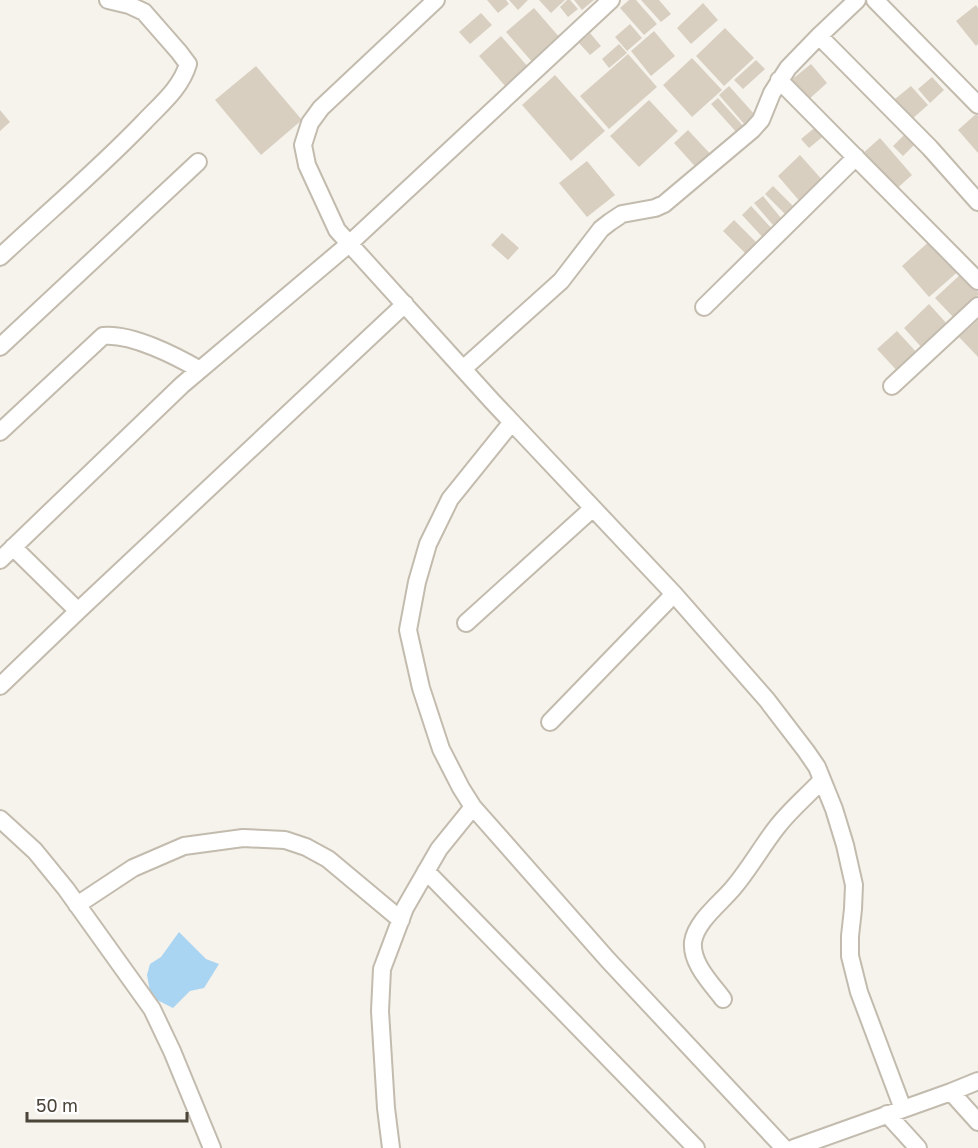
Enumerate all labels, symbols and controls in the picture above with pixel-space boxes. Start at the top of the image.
scale bar [27,1085,188,1123]
text: 50 m [36,1094,78,1116]

